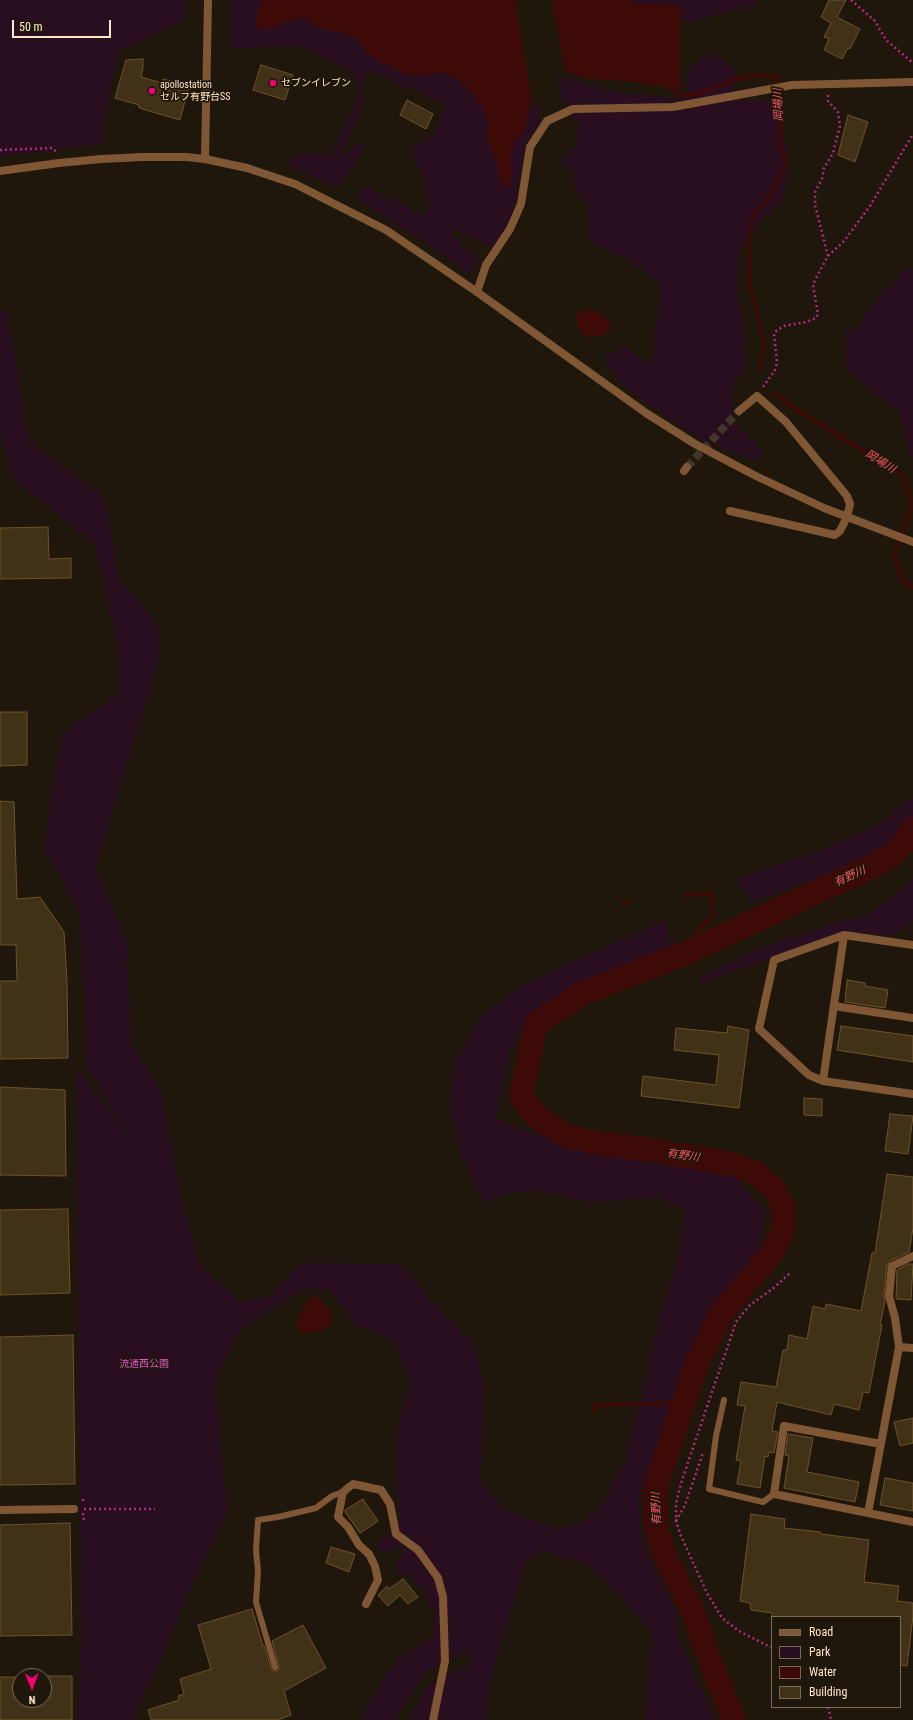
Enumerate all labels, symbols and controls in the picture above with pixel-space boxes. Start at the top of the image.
scale bar [14,12,113,38]
text: 50 m [19,20,43,34]
place label: セブンイレブン [281,77,351,89]
marker: セブンイレブン [268,78,278,88]
place label: apollostation セルフ有野台SS [160,79,230,102]
marker: apollostation セルフ有野台SS [147,86,157,96]
water label: 岡場川 [772,88,786,122]
water label: 岡場川 [863,448,897,476]
water label: 有野川 [832,864,868,890]
water label: 有野川 [666,1147,700,1165]
park label: 流通西公園 [119,1358,169,1370]
water label: 有野川 [650,1492,664,1526]
legend [771,1616,901,1708]
text: Road [809,1625,833,1639]
text: Park [809,1645,830,1659]
text: Water [809,1665,837,1679]
north arrow [12,1668,52,1708]
text: Building [809,1685,847,1699]
text: N [29,1693,36,1706]

